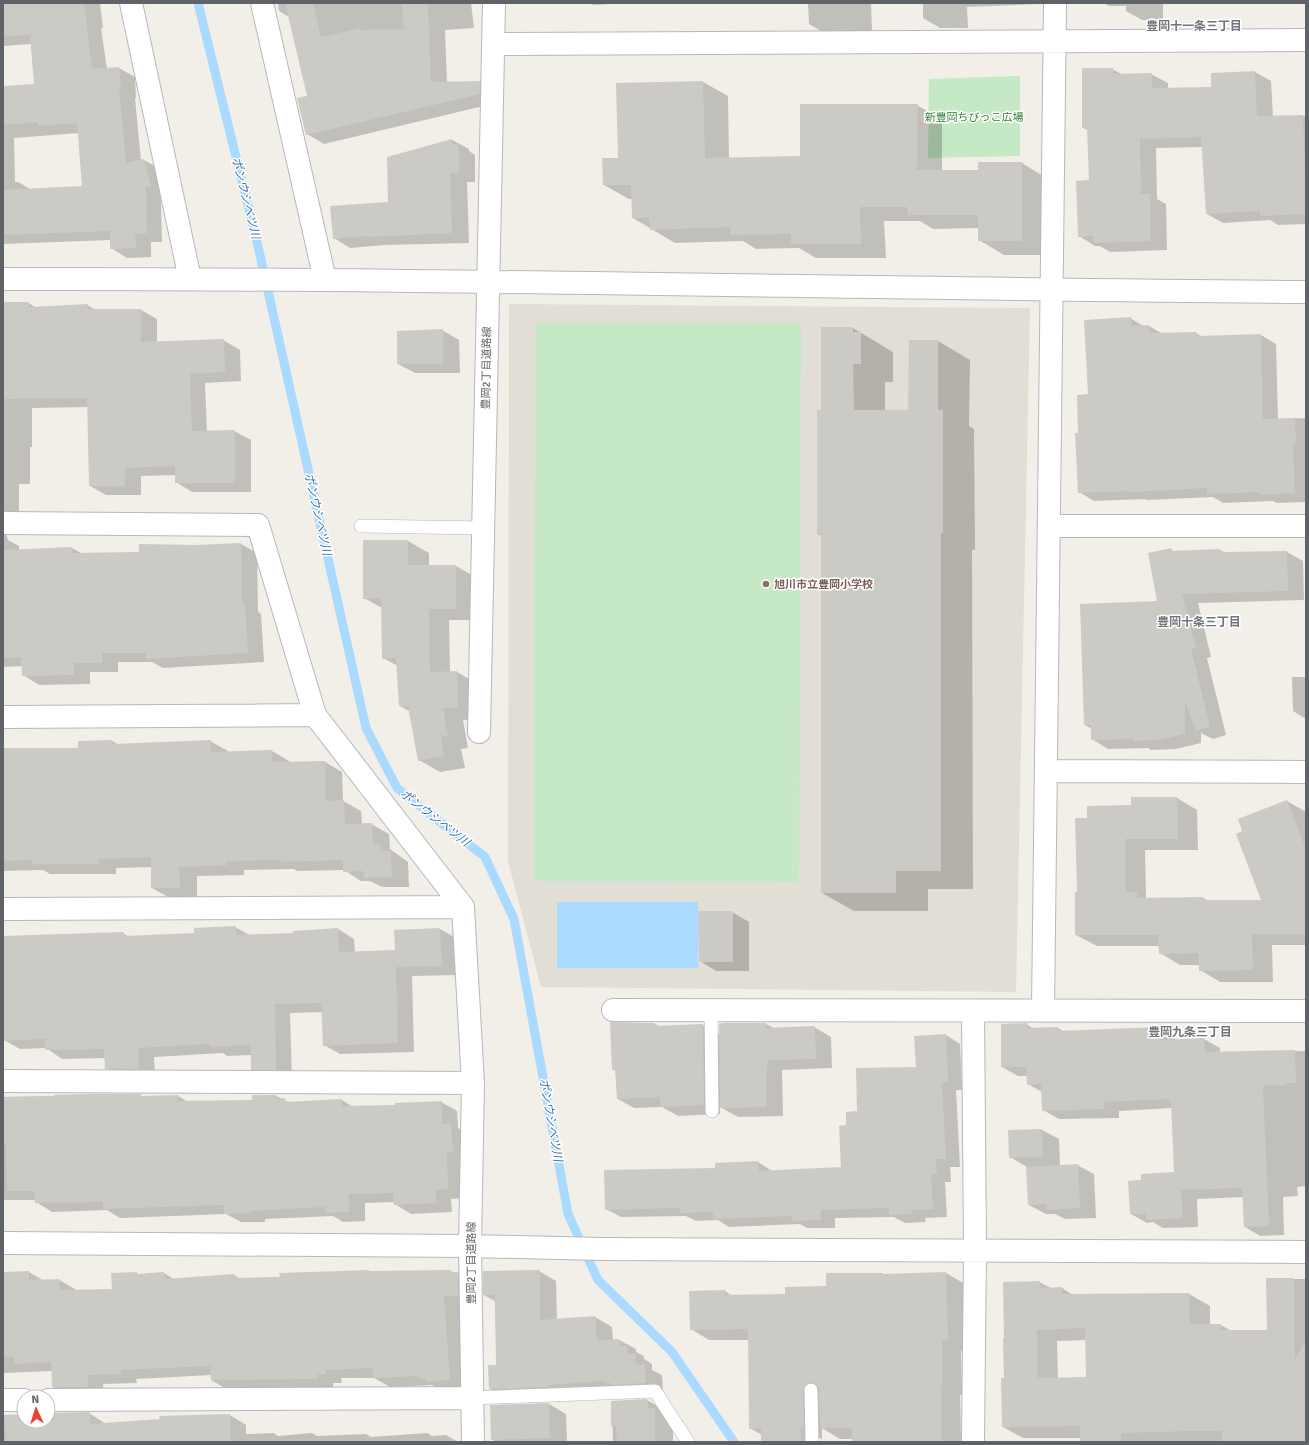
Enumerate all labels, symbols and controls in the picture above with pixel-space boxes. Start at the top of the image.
district label: 豊岡十一条三丁目 [1146,19,1242,34]
park label: 新豊岡ちびっこ広場 [925,111,1024,124]
water label: ポンウシベツ川 [228,156,263,243]
street label: 豊岡2丁目道路線 [479,326,494,410]
water label: ポンウシベツ川 [301,471,335,559]
place label: 旭川市立豊岡小学校 [774,578,873,591]
marker: 旭川市立豊岡小学校 [761,579,771,589]
district label: 豊岡十条三丁目 [1157,615,1241,630]
water label: ポンウシベツ川 [397,787,474,851]
district label: 豊岡九条三丁目 [1148,1025,1232,1040]
water label: ポンウシベツ川 [536,1077,566,1165]
street label: 豊岡2丁目道路線 [465,1222,478,1304]
north arrow [16,1389,56,1429]
text: N [31,1393,40,1406]

